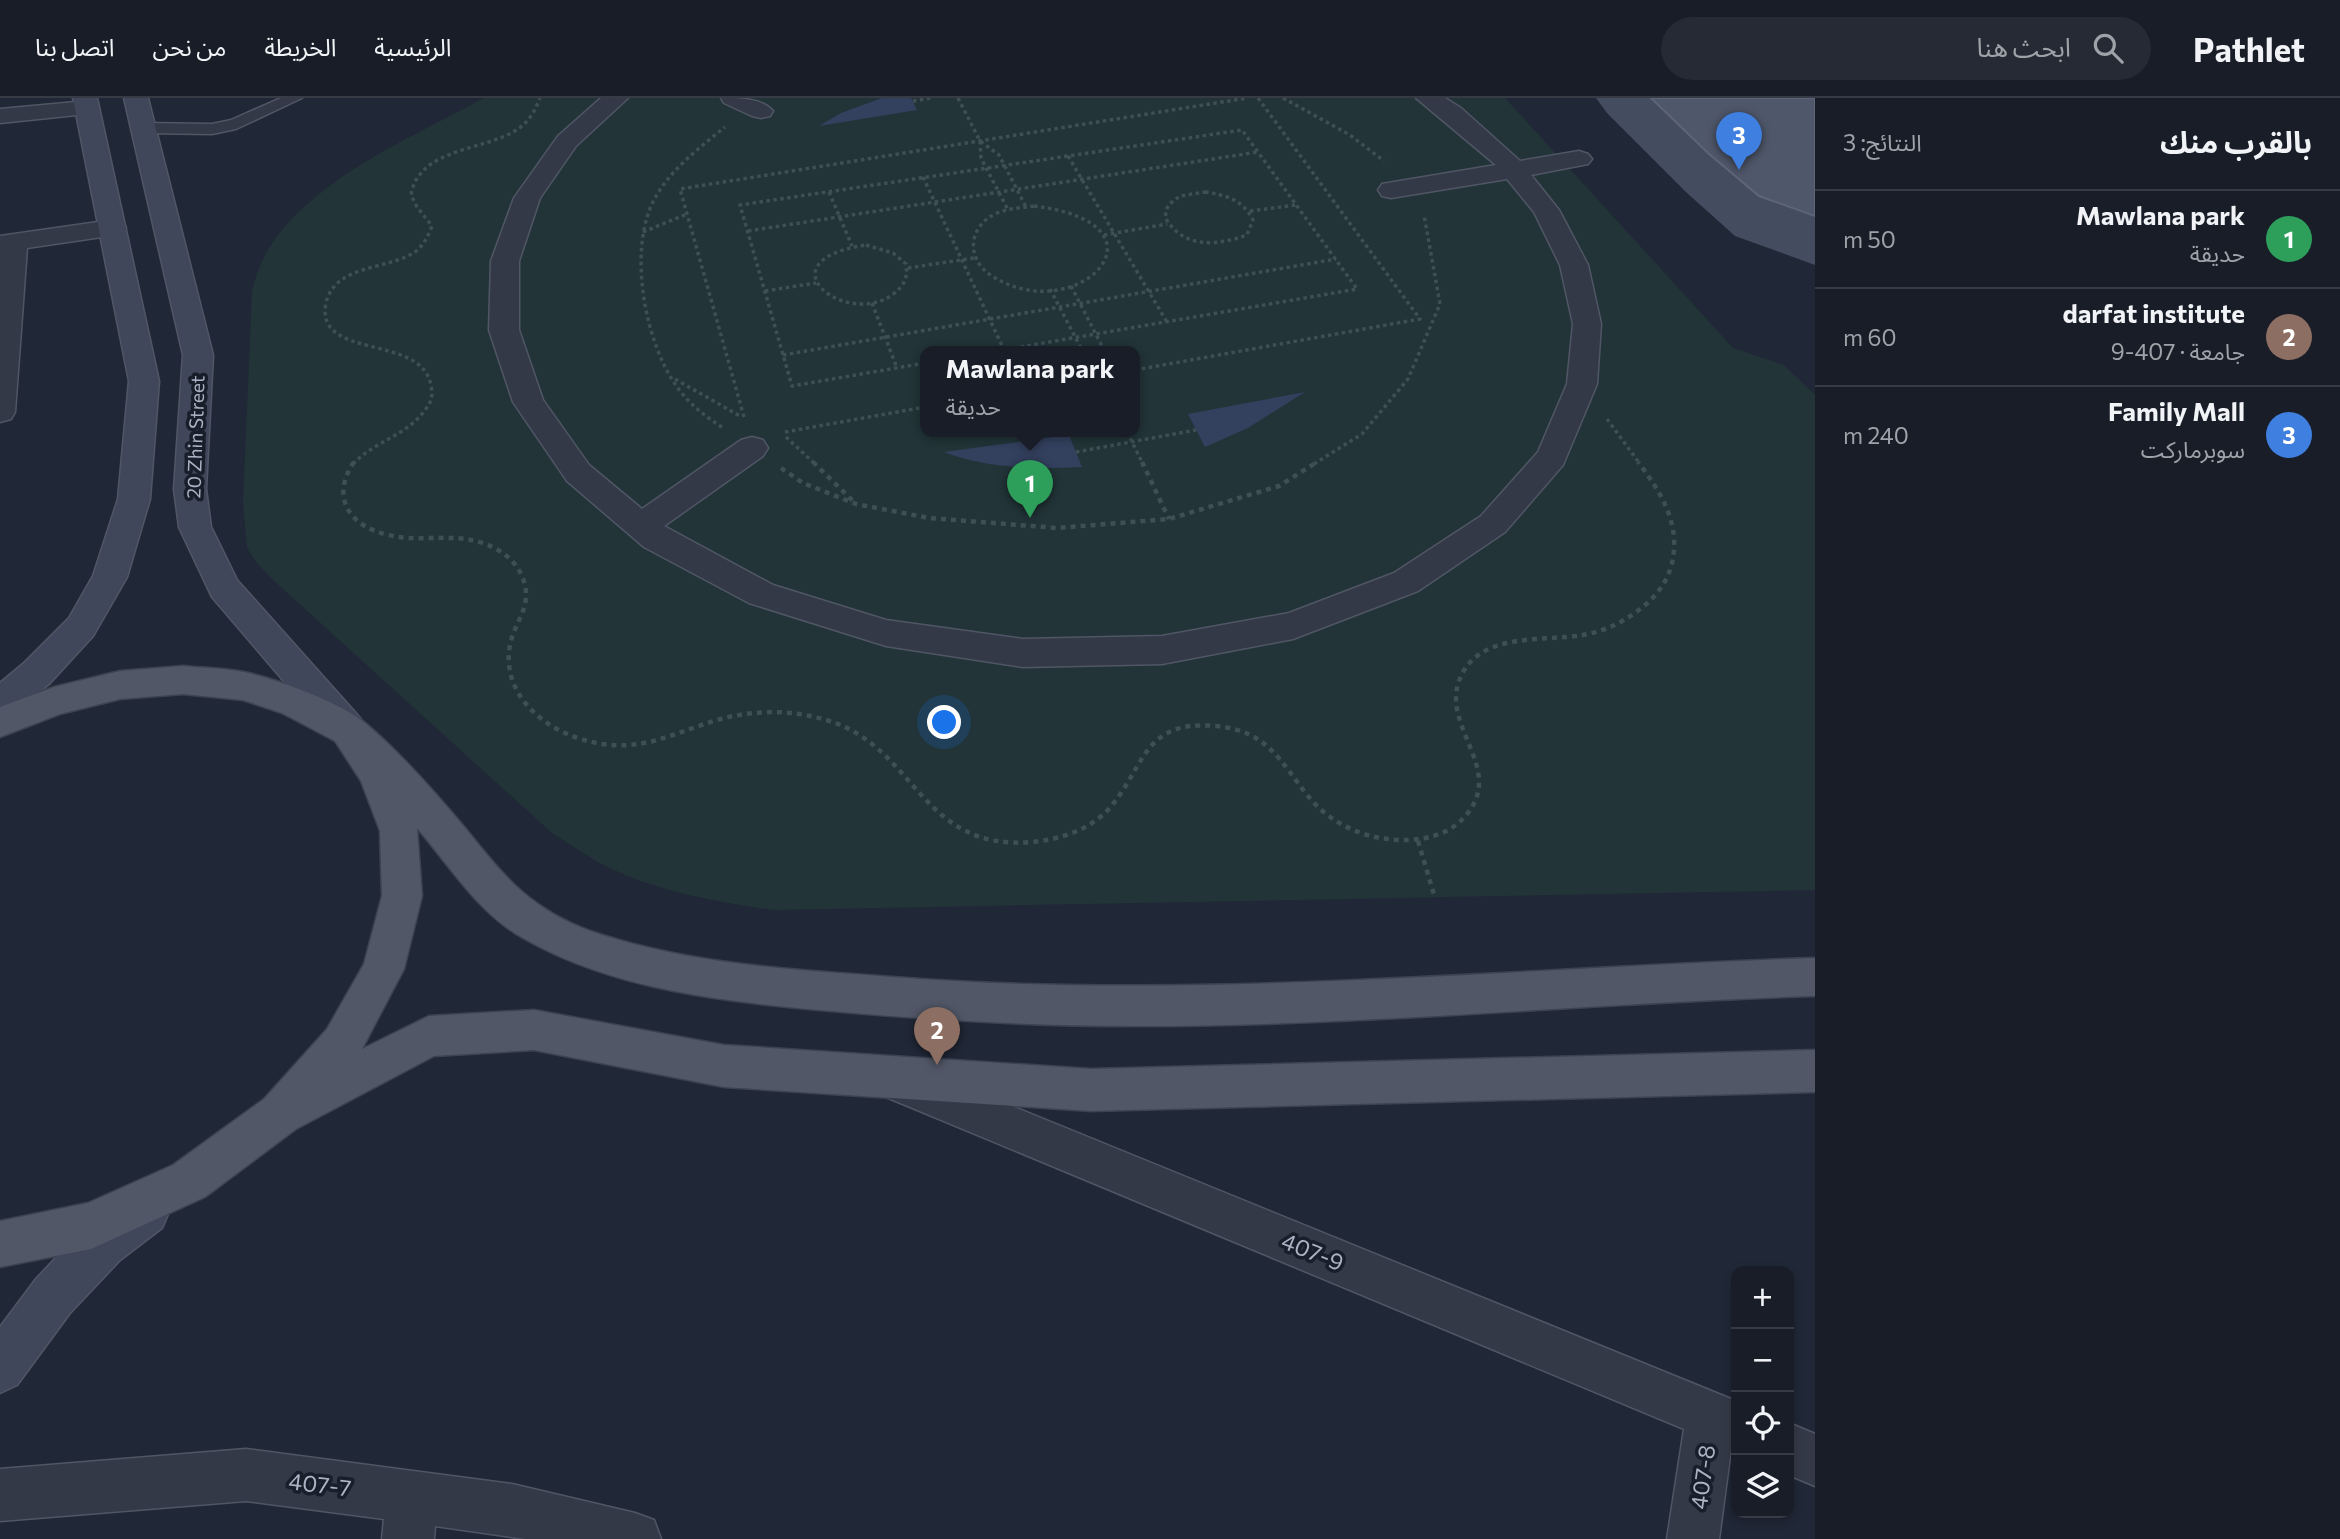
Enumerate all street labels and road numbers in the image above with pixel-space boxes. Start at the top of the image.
street label: 20 Zhin Street [181,375,209,499]
street label: 407-9 [1278,1226,1348,1276]
street label: 407-8 [1684,1443,1720,1511]
street label: 407-7 [287,1466,353,1502]

